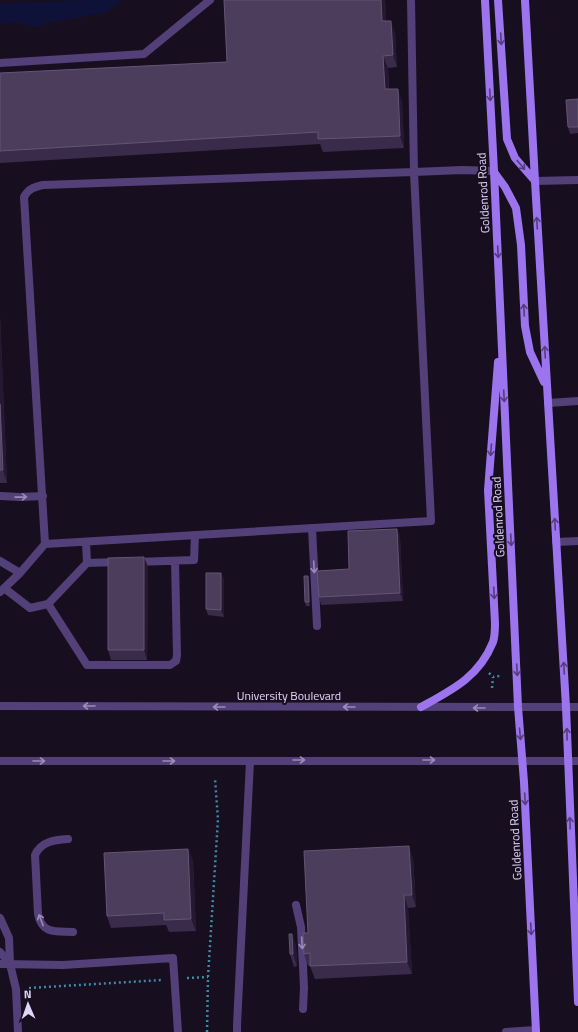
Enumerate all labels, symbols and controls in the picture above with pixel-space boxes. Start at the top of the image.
one-way arrow [498,32,505,45]
one-way arrow [486,88,493,101]
street label: Goldenrod Road [471,152,495,234]
one-way arrow [516,160,525,170]
one-way arrow [533,217,541,230]
one-way arrow [494,245,501,258]
one-way arrow [521,304,528,317]
one-way arrow [541,346,548,359]
one-way arrow [501,389,508,402]
one-way arrow [488,443,495,456]
street label: Goldenrod Road [486,476,510,558]
one-way arrow [14,493,27,501]
one-way arrow [551,518,559,531]
one-way arrow [507,533,514,546]
one-way arrow [310,560,318,573]
one-way arrow [490,586,497,599]
one-way arrow [560,662,567,675]
one-way arrow [513,663,520,676]
street label: University Boulevard [237,686,341,705]
one-way arrow [83,702,96,710]
one-way arrow [213,703,226,711]
one-way arrow [343,703,356,711]
one-way arrow [473,704,486,711]
one-way arrow [517,727,524,740]
one-way arrow [563,728,570,741]
one-way arrow [292,756,305,764]
one-way arrow [422,756,435,764]
one-way arrow [32,757,45,765]
one-way arrow [162,757,175,765]
one-way arrow [521,792,529,805]
street label: Goldenrod Road [503,799,527,881]
one-way arrow [567,817,574,830]
one-way arrow [36,914,44,926]
one-way arrow [527,922,535,935]
one-way arrow [298,936,305,949]
north arrow [8,984,48,1024]
text: N [24,986,32,1002]

